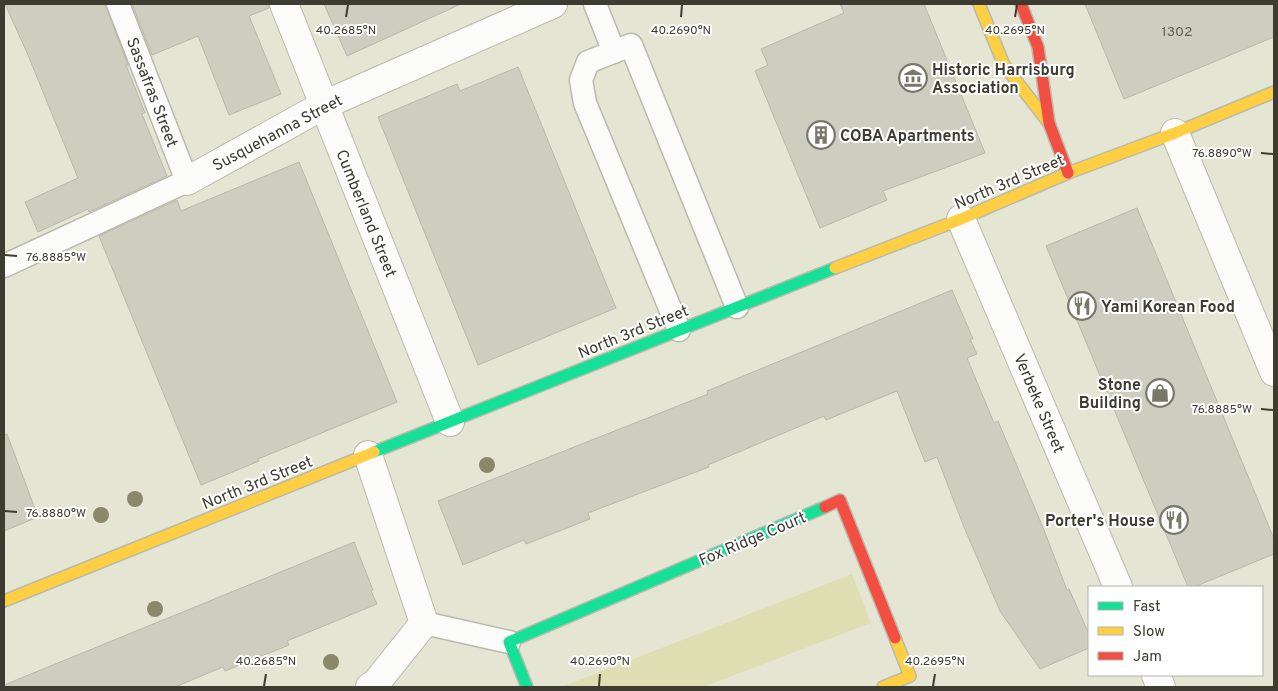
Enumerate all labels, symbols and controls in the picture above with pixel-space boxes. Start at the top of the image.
text: 40.2685°N [316,23,376,39]
text: 40.2690°N [651,23,711,39]
text: 40.2695°N [985,23,1045,39]
house number: 1302 [1161,24,1193,41]
street label: Sassafras Street [121,35,181,151]
place label: Historic Harrisburg Association [932,61,1075,99]
museum icon: Historic Harrisburg Association [898,63,928,93]
street label: Susquehanna Street [209,91,347,177]
building icon: COBA Apartments [806,120,836,150]
place label: COBA Apartments [840,127,975,147]
text: 76.8890°W [1192,146,1252,162]
street label: Cumberland Street [330,147,400,281]
street label: North 3rd Street [952,151,1068,215]
text: 76.8885°W [26,250,86,266]
restaurant icon: Yami Korean Food [1067,291,1097,321]
place label: Yami Korean Food [1101,298,1235,318]
street label: North 3rd Street [576,302,692,364]
street label: Verbeke Street [1008,351,1068,457]
place label: Stone Building [1079,376,1141,414]
shop icon: Stone Building [1145,378,1175,408]
text: 76.8885°W [1192,402,1252,418]
street label: North 3rd Street [200,453,316,515]
restaurant icon: Porter's House [1159,505,1189,535]
text: 76.8880°W [26,506,86,522]
street label: Fox Ridge Court [696,508,809,571]
place label: Porter's House [1045,512,1155,532]
legend [1088,586,1263,676]
text: Fast [1133,598,1161,617]
text: Slow [1133,623,1165,642]
text: Jam [1133,648,1162,667]
text: 40.2685°N [236,654,296,670]
text: 40.2690°N [570,654,630,670]
text: 40.2695°N [905,654,965,670]

